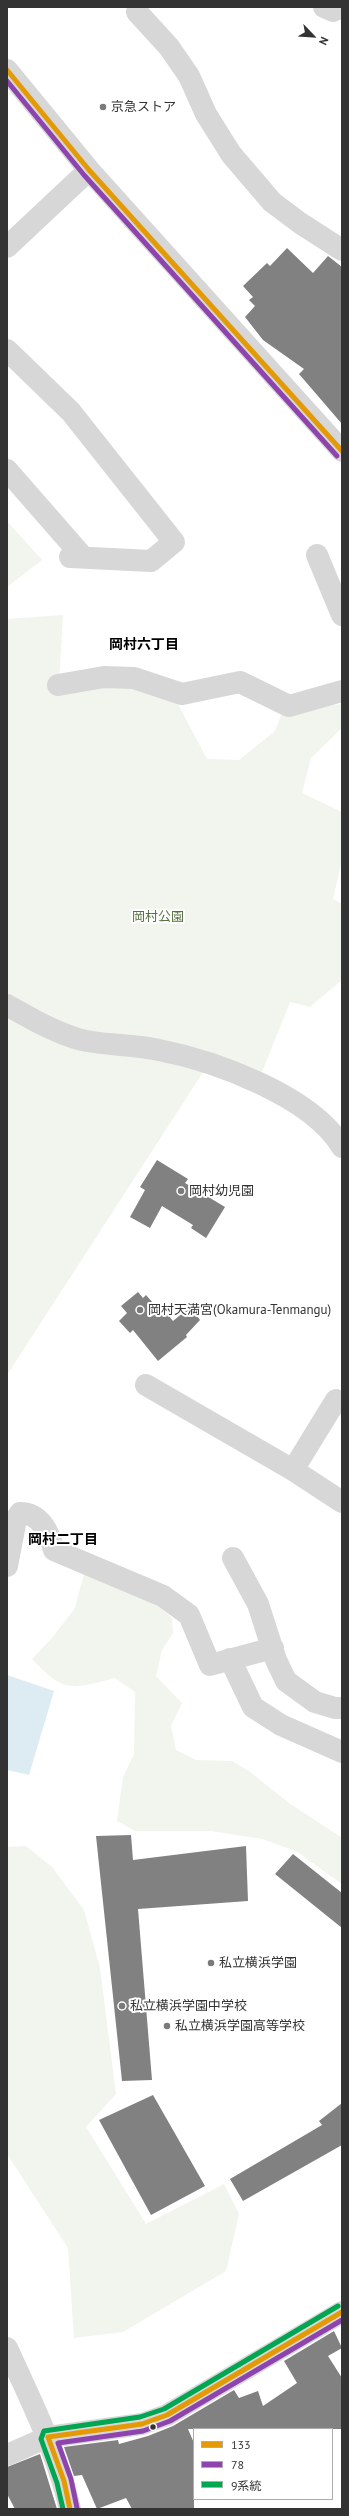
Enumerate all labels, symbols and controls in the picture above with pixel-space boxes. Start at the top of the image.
north arrow [293,16,333,56]
text: N [316,35,332,47]
place label: 京急ストア [111,99,176,115]
marker: 京急ストア [98,102,108,112]
district label: 岡村六丁目 [109,637,179,653]
park label: 岡村公園 [132,909,184,925]
place label: 岡村幼児園 [189,1183,254,1199]
marker: 岡村幼児園 [176,1186,186,1196]
place label: 岡村天満宮(Okamura-Tenmangu) [148,1302,331,1318]
marker: 岡村天満宮(Okamura-Tenmangu) [135,1305,145,1315]
district label: 岡村二丁目 [28,1532,98,1548]
place label: 私立横浜学園 [219,1955,297,1971]
marker: 私立横浜学園 [206,1958,216,1968]
place label: 私立横浜学園中学校 [130,1998,247,2014]
marker: 私立横浜学園中学校 [117,2001,127,2011]
place label: 私立横浜学園高等学校 [175,2018,305,2034]
marker: 私立横浜学園高等学校 [162,2021,172,2031]
unlabelled marker [148,2422,158,2432]
legend [193,2428,333,2500]
text: 133 [231,2437,251,2452]
text: 78 [231,2457,244,2472]
text: 9系統 [231,2478,262,2493]

